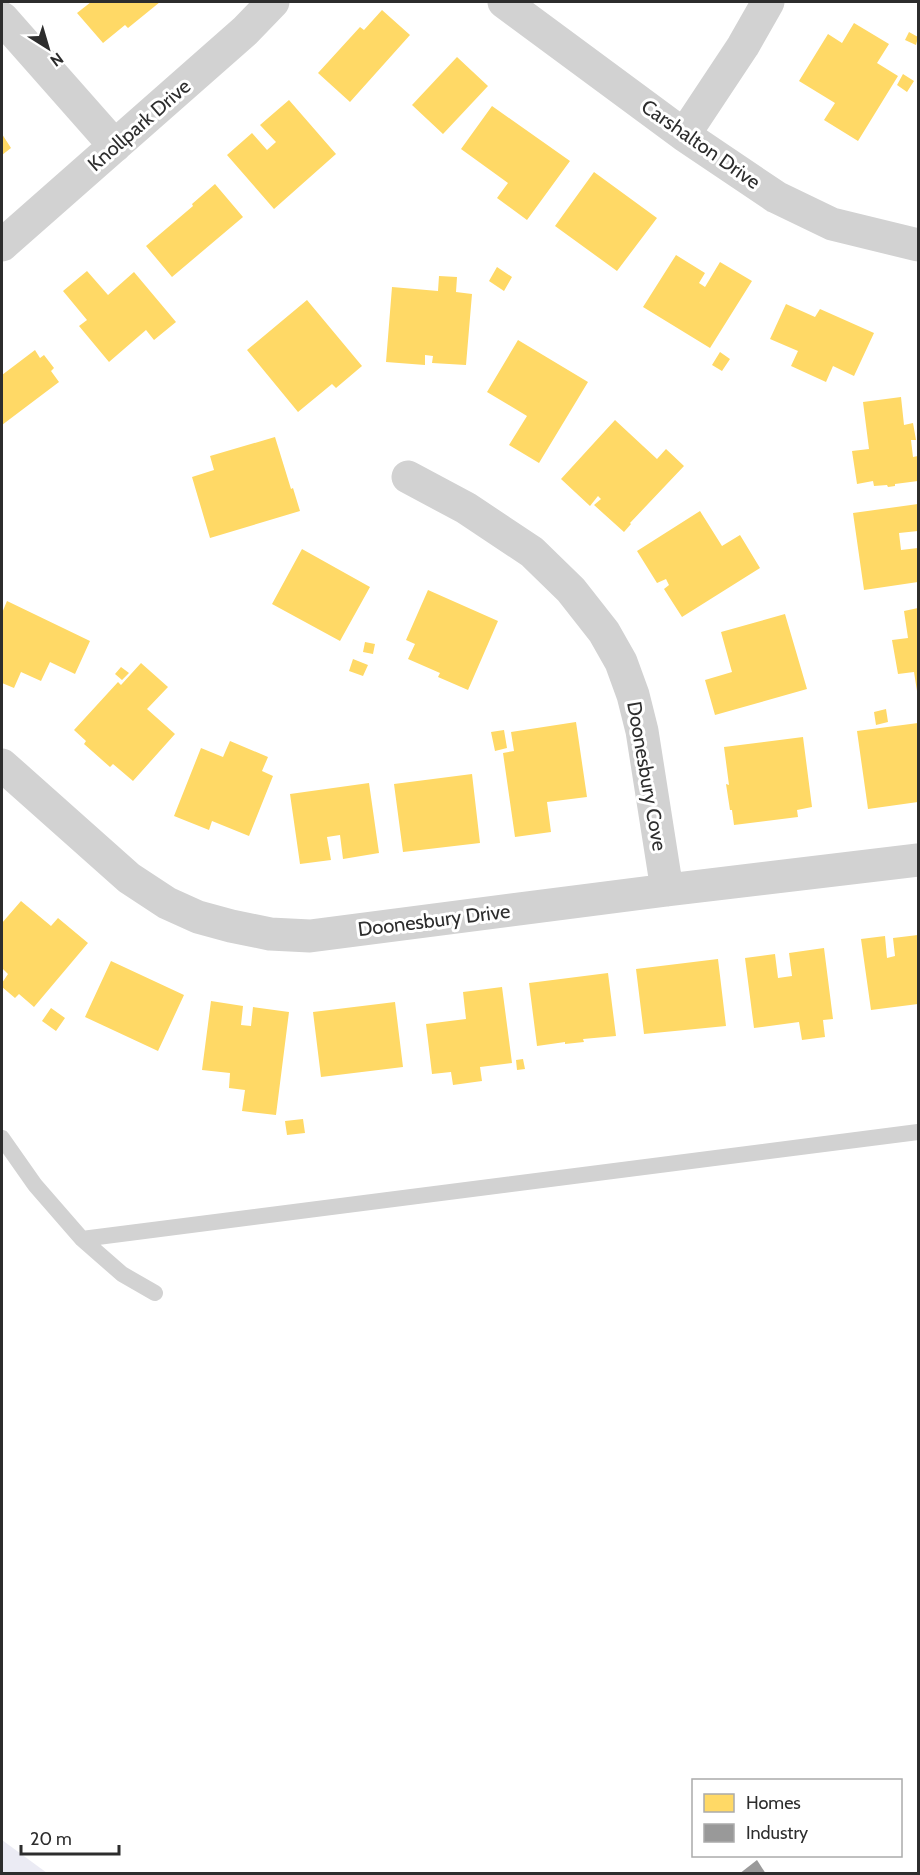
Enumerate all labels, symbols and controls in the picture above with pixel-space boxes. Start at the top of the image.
north arrow [18,18,78,78]
text: N [46,49,67,71]
street label: Knollpark Drive [83,74,195,176]
street label: Carshalton Drive [637,94,765,194]
street label: Doonesbury Cove [622,699,672,853]
street label: Doonesbury Drive [356,899,512,941]
legend [692,1779,902,1857]
text: Homes [746,1792,801,1814]
scale bar [21,1818,118,1856]
text: Industry [746,1822,808,1844]
text: 20 m [30,1828,72,1850]

